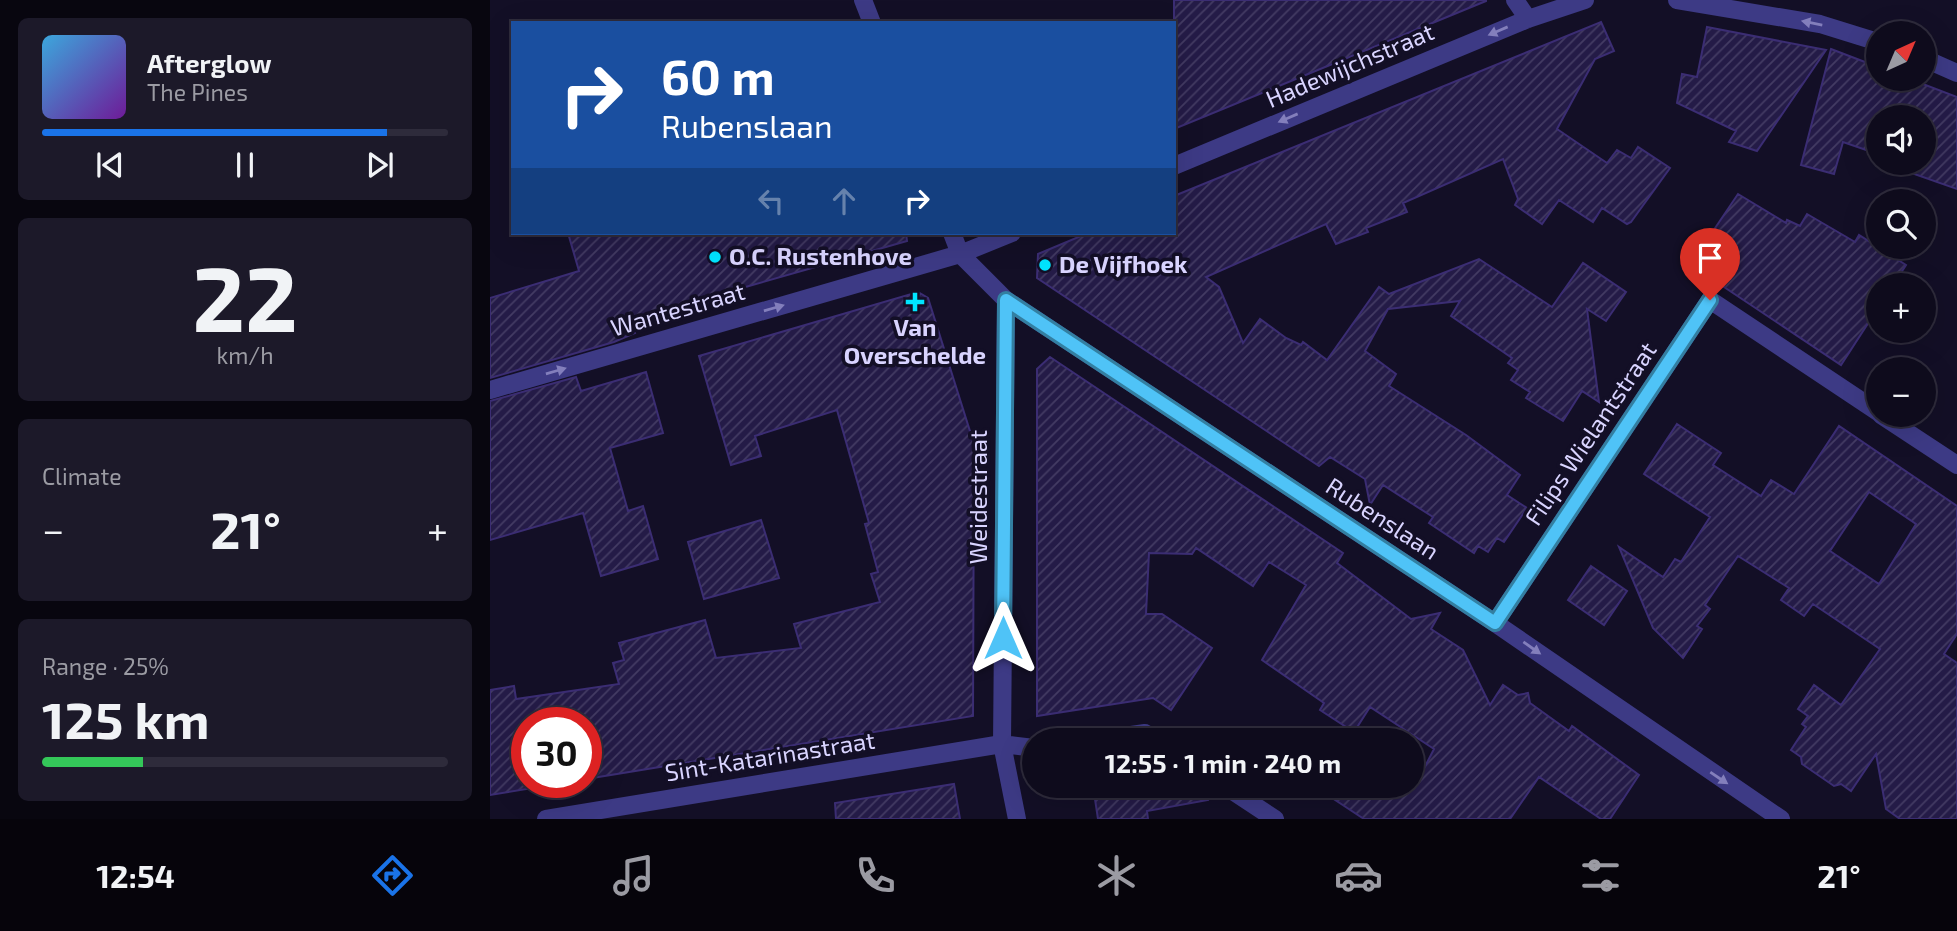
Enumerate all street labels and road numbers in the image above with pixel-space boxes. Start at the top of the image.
street label: Hadewijchstraat [1261,16,1438,113]
street label: Wantestraat [607,276,748,342]
street label: Filips Wielantstraat [1518,336,1662,530]
street label: Weidestraat [963,430,992,564]
street label: Rubenslaan [1321,471,1445,565]
street label: Sint-Katarinastraat [663,725,877,786]

